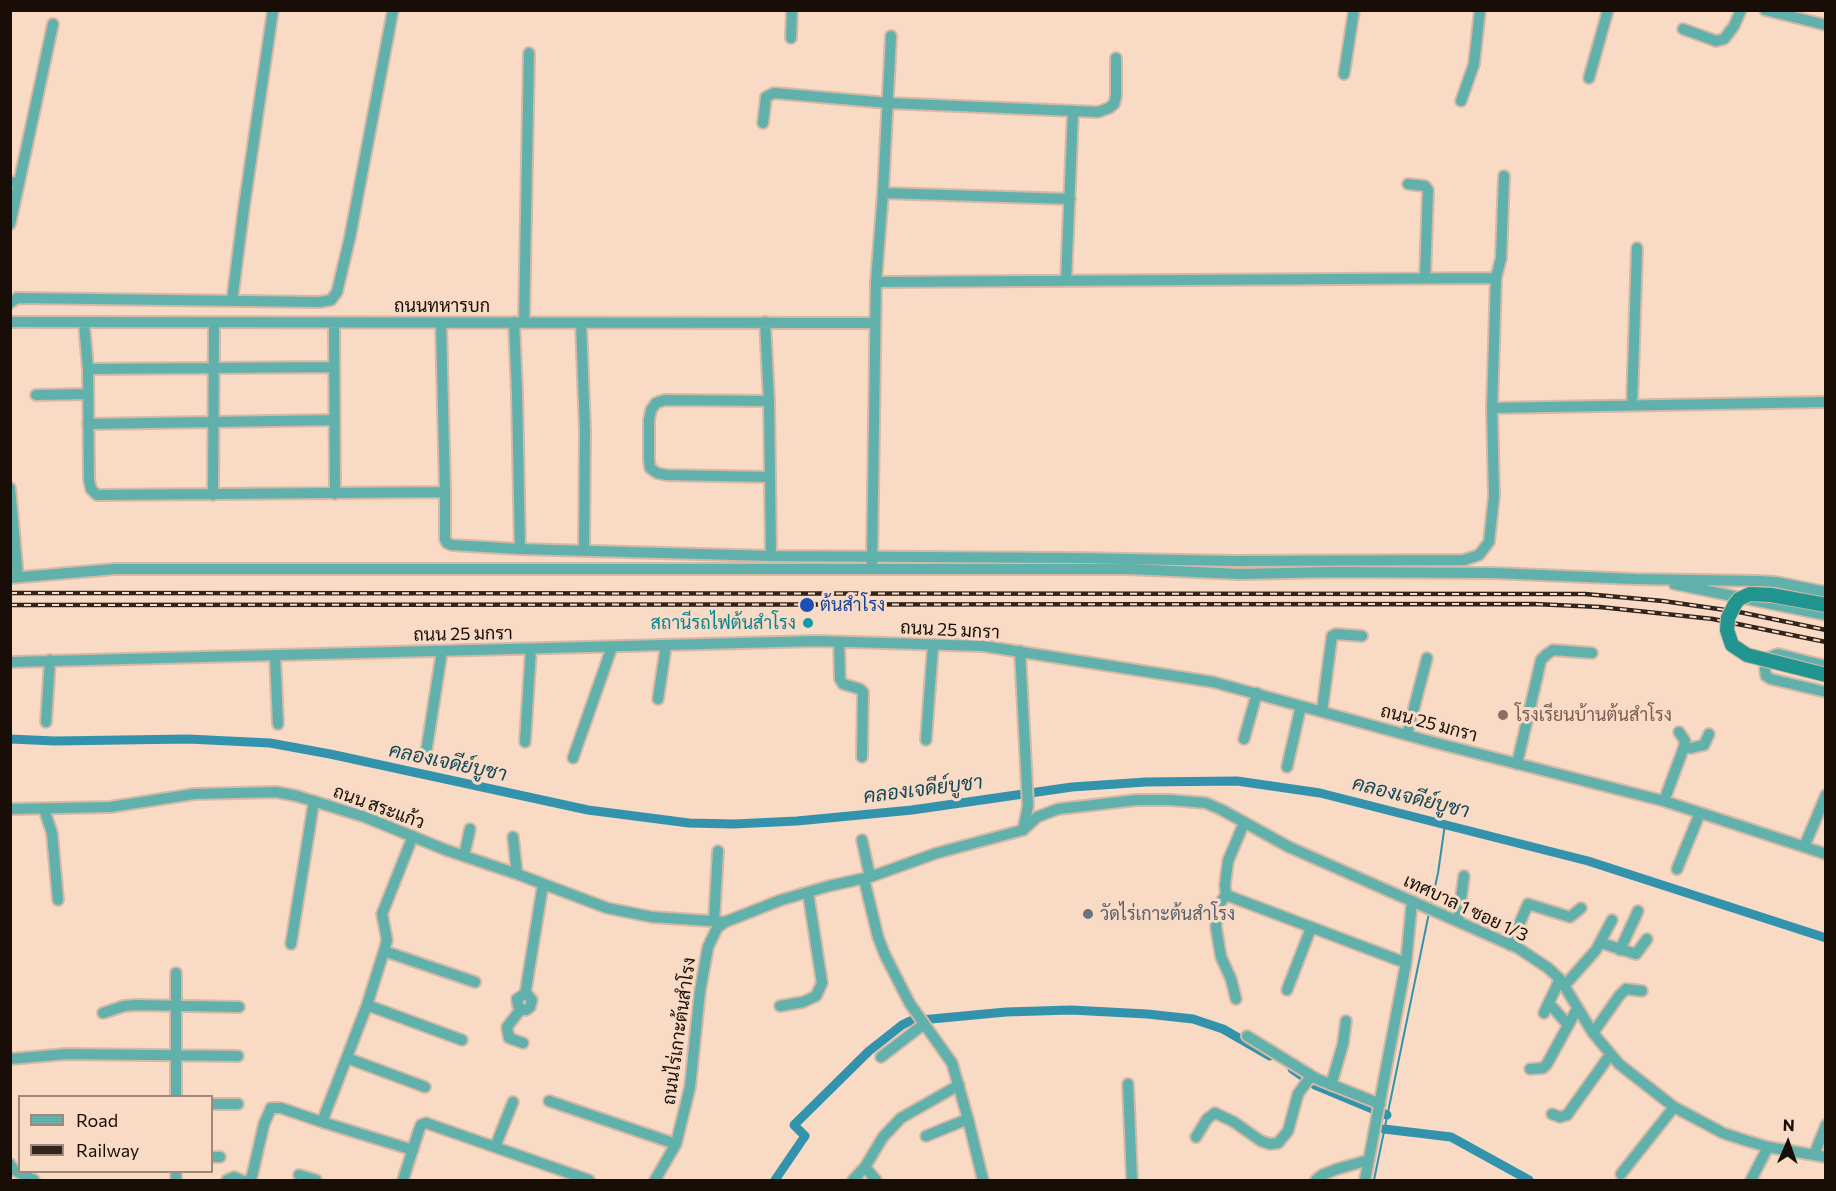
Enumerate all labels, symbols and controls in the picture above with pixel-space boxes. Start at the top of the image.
street label: ถนนทหารบก [394,295,490,317]
place label: ต้นสำโรง [820,594,885,616]
marker: ต้นสำโรง [798,596,816,614]
place label: สถานีรถไฟต้นสำโรง [650,612,796,634]
marker: สถานีรถไฟต้นสำโรง [801,616,815,630]
street label: ถนน 25 มกรา [900,617,1000,643]
street label: ถนน 25 มกรา [413,622,513,646]
street label: ถนน 25 มกรา [1378,700,1480,746]
place label: โรงเรียนบ้านต้นสำโรง [1515,704,1672,726]
marker: โรงเรียนบ้านต้นสำโรง [1496,708,1510,722]
water label: คลองเจดีย์บูชา [387,738,509,786]
water label: คลองเจดีย์บูชา [862,770,984,808]
water label: คลองเจดีย์บูชา [1350,771,1472,823]
street label: ถนน สระแก้ว [330,781,428,833]
street label: เทศบาล 1 ซอย 1/3 [1400,870,1532,946]
place label: วัดไร่เกาะต้นสำโรง [1100,903,1235,925]
marker: วัดไร่เกาะต้นสำโรง [1081,907,1095,921]
street label: ถนนไร่เกาะต้นสำโรง [658,956,700,1106]
legend [18,1095,213,1173]
text: Road [76,1109,118,1131]
north arrow [1758,1113,1818,1173]
text: N [1782,1115,1795,1134]
text: Railway [76,1139,139,1161]

